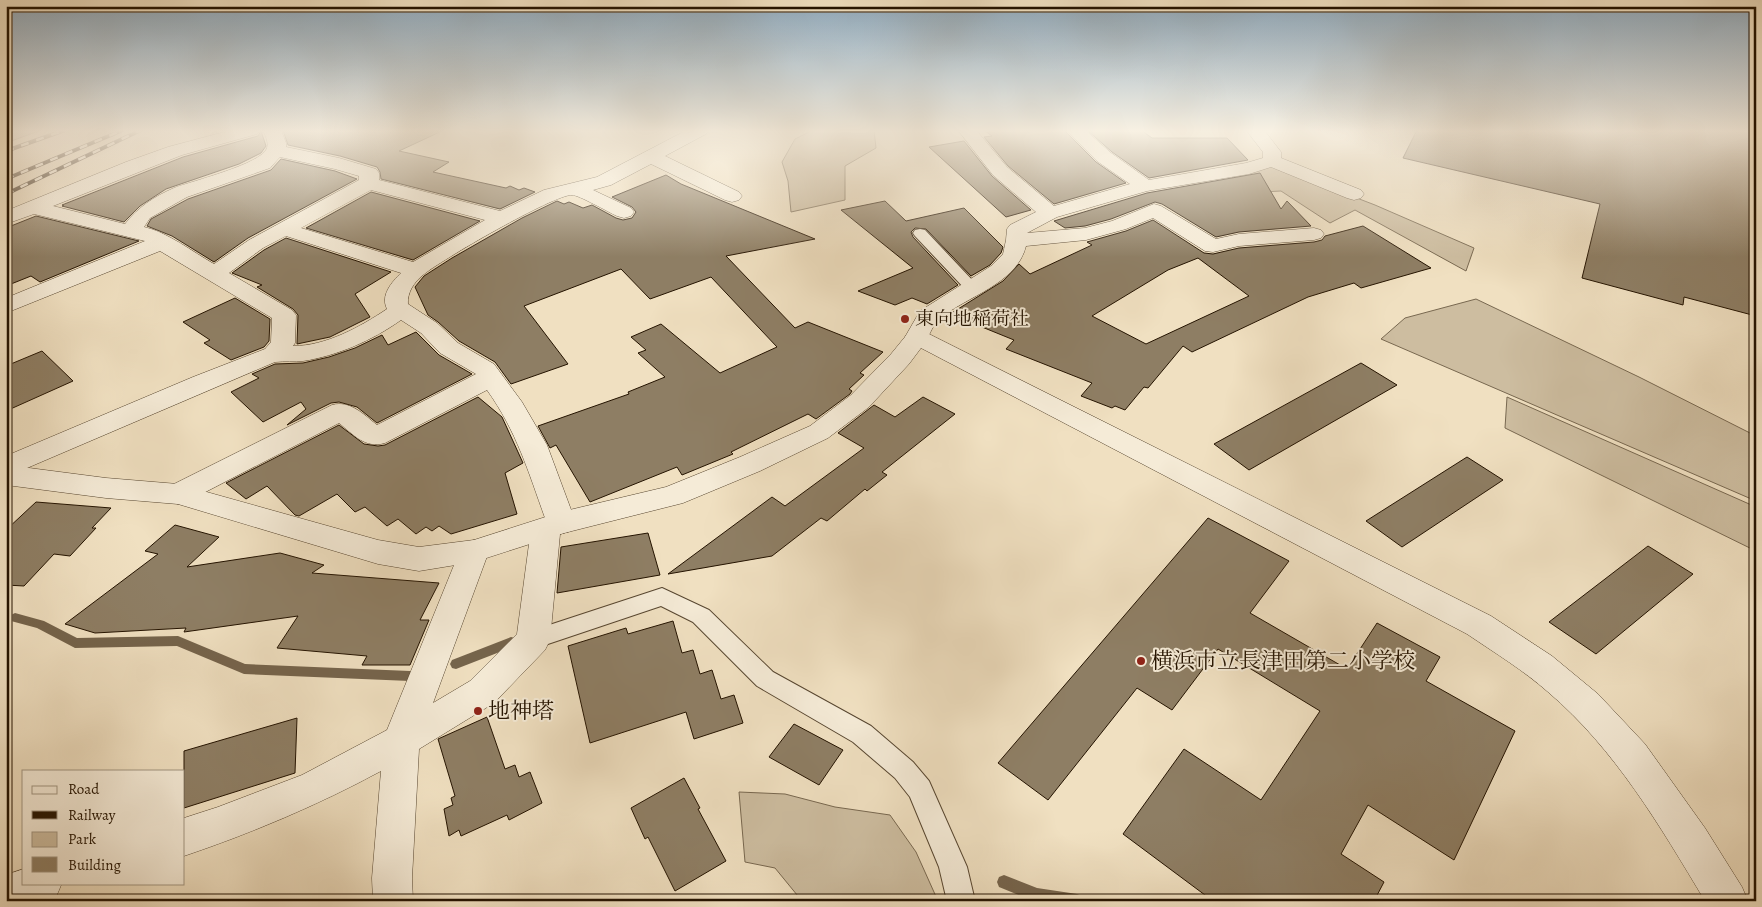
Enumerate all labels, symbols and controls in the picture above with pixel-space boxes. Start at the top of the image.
place label: 東向地稲荷社 [915,306,1029,332]
marker: 東向地稲荷社 [899,313,911,325]
place label: 横浜市立長津田第二小学校 [1151,646,1415,676]
marker: 横浜市立長津田第二小学校 [1135,655,1147,667]
place label: 地神塔 [488,696,554,726]
marker: 地神塔 [472,705,484,717]
legend [22,770,185,884]
text: Road [68,779,100,799]
text: Railway [68,805,116,825]
text: Park [68,829,97,849]
text: Building [68,855,121,875]

